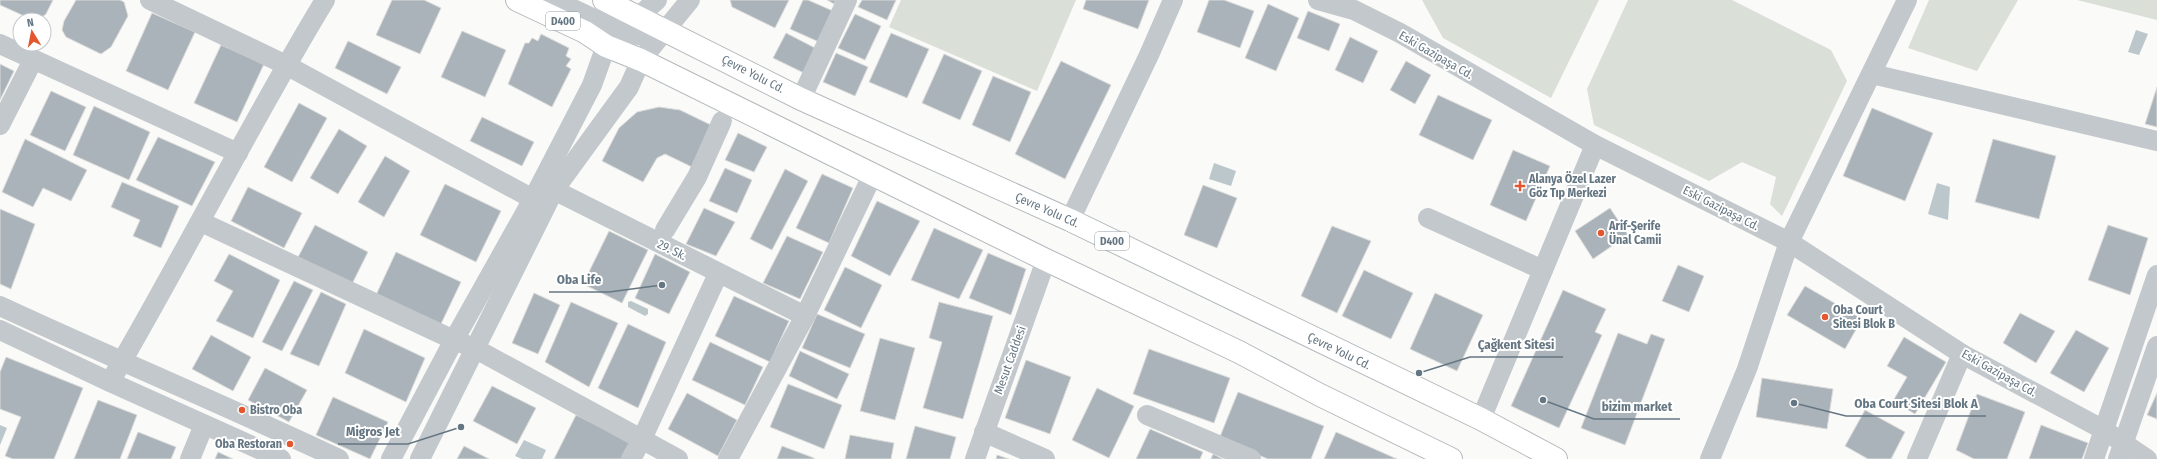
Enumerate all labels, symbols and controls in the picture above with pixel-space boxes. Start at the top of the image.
north arrow [12,12,52,52]
road number: D400 [546,12,580,30]
text: N [26,16,35,30]
street label: Eski Gazipaşa Cd. [1396,28,1476,82]
street label: Çevre Yolu Cd. [719,52,787,96]
place label: Alanya Özel Lazer Göz Tıp Merkezi [1528,171,1617,200]
marker: Alanya Özel Lazer Göz Tıp Merkezi [1514,180,1526,192]
street label: Eski Gazipaşa Cd. [1681,183,1762,233]
street label: Çevre Yolu Cd. [1013,190,1081,230]
place label: Arif-Şerife Ünal Camii [1608,219,1661,247]
marker: Arif-Şerife Ünal Camii [1596,228,1606,238]
road number: D400 [1095,232,1129,250]
street label: 29. Sk. [655,237,689,263]
callout: Oba Life [549,267,609,292]
text: Oba Life [557,272,602,287]
place label: Oba Court Sitesi Blok B [1833,303,1895,331]
marker: Oba Court Sitesi Blok B [1820,312,1830,322]
street label: Mesut Caddesi [991,324,1029,396]
street label: Çevre Yolu Cd. [1305,330,1373,372]
callout: Çağkent Sitesi [1470,332,1563,357]
text: Çağkent Sitesi [1478,337,1554,353]
street label: Eski Gazipaşa Cd. [1959,347,2039,400]
callout: Oba Court Sitesi Blok A [1846,391,1986,416]
callout: bizim market [1594,394,1680,419]
text: Oba Court Sitesi Blok A [1854,396,1979,411]
text: bizim market [1602,399,1673,414]
place label: Bistro Oba [250,403,302,417]
marker: Bistro Oba [237,405,247,415]
callout: Migros Jet [338,419,408,444]
text: Migros Jet [346,424,400,439]
place label: Oba Restoran [215,437,282,451]
marker: Oba Restoran [285,439,295,449]

